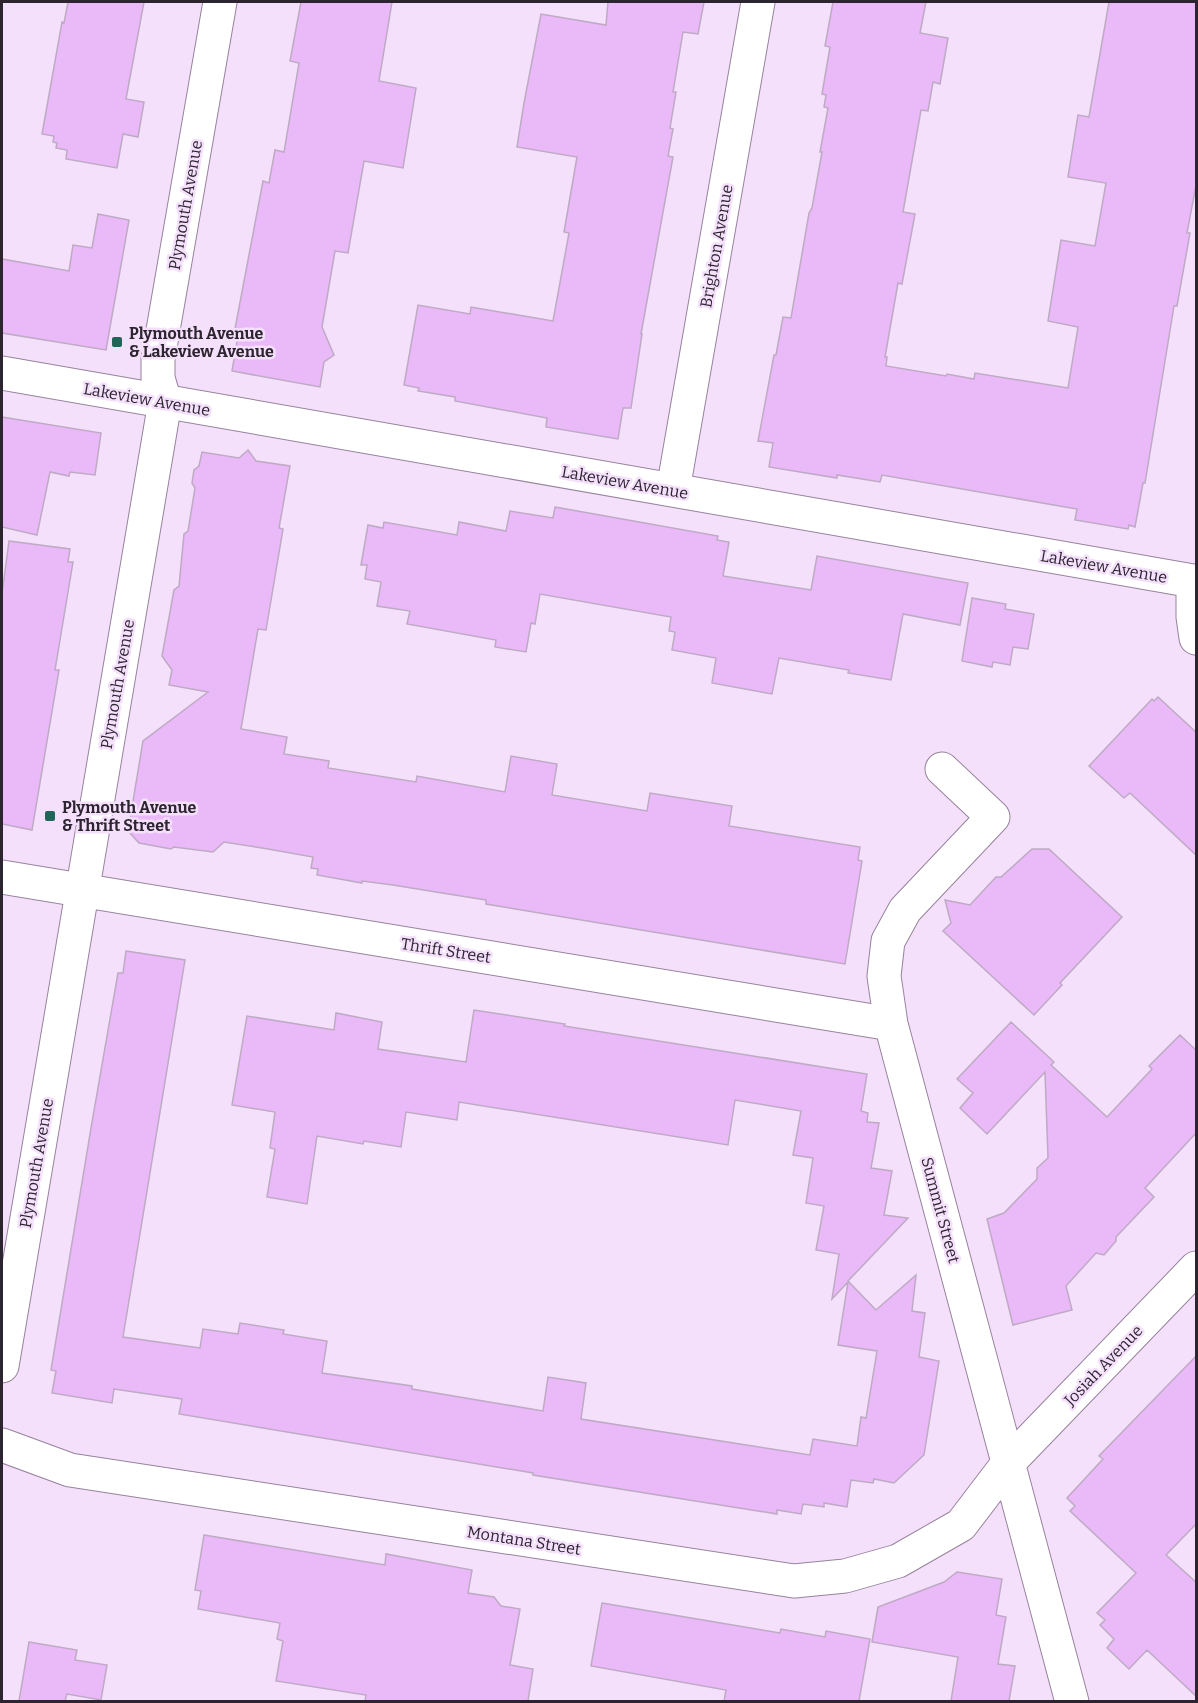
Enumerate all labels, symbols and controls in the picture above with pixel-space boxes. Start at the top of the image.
street label: Plymouth Avenue [165,139,206,271]
street label: Brighton Avenue [696,183,737,309]
place label: Plymouth Avenue & Lakeview Avenue [129,324,274,361]
marker: Plymouth Avenue & Lakeview Avenue [110,335,124,349]
street label: Lakeview Avenue [82,379,212,420]
street label: Lakeview Avenue [560,462,690,503]
street label: Lakeview Avenue [1039,546,1169,587]
street label: Plymouth Avenue [97,618,138,750]
place label: Plymouth Avenue & Thrift Street [62,798,197,835]
marker: Plymouth Avenue & Thrift Street [43,809,57,823]
street label: Thrift Street [400,934,492,967]
street label: Plymouth Avenue [16,1097,57,1229]
street label: Summit Street [917,1155,964,1265]
street label: Josiah Avenue [1059,1321,1147,1410]
street label: Montana Street [466,1522,582,1559]

